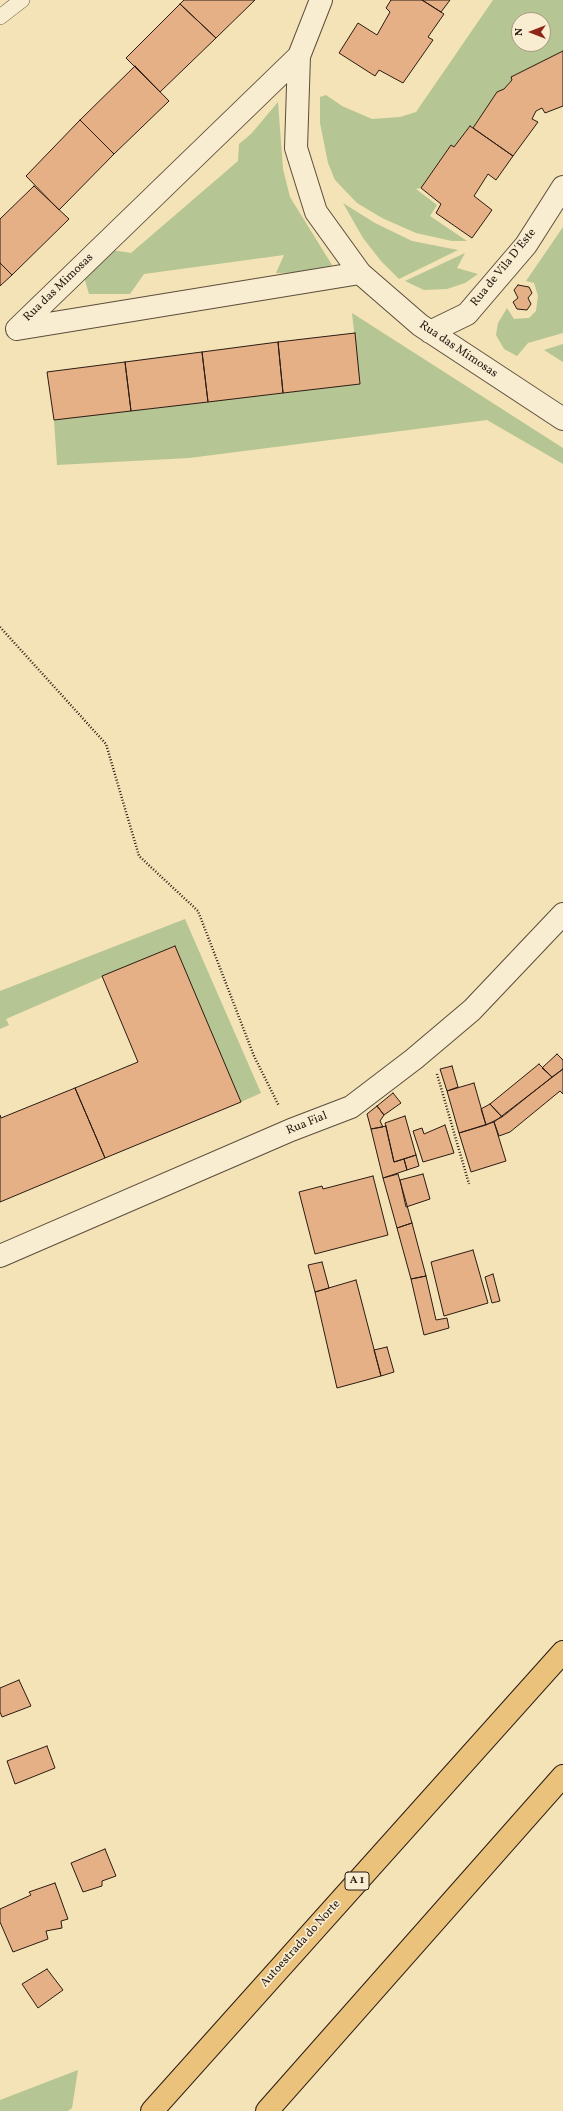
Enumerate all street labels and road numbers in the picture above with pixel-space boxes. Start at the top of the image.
street label: Rua de Vila D´Este [468,226,540,310]
street label: Rua das Mimosas [21,251,97,325]
street label: Rua das Mimosas [416,318,500,382]
street label: Rua Fial [284,1109,330,1139]
road number: A 1 [345,1872,369,1890]
street label: Autoestrada do Norte [258,1897,344,1991]

